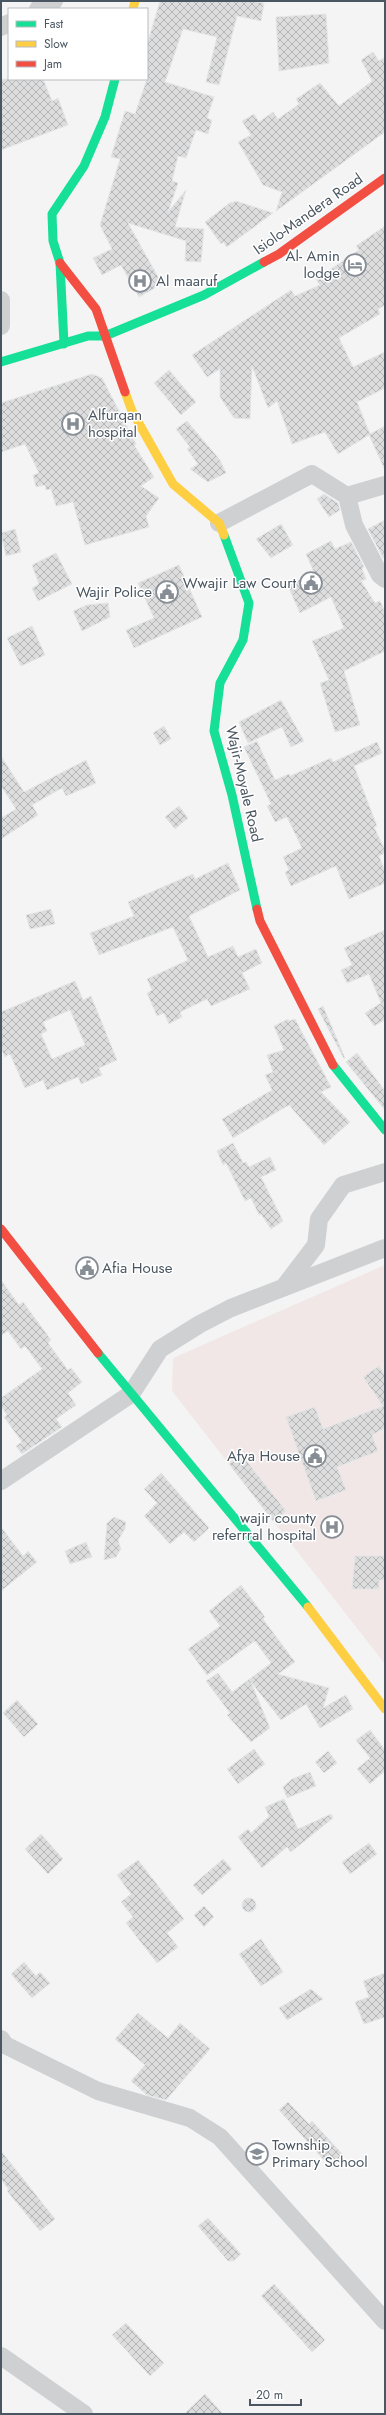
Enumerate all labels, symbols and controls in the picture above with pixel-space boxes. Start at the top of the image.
legend [8,8,148,80]
text: Fast [44,15,63,33]
text: Slow [44,35,69,53]
text: Jam [42,55,62,73]
street label: Isiolo-Mandera Road [249,168,367,260]
place label: Al- Amin lodge [286,245,340,284]
hotel icon: Al- Amin lodge [342,252,368,278]
hospital icon: Al maaruf [127,268,153,294]
place label: Al maaruf [156,270,218,292]
place label: Alfurqan hospital [88,404,142,443]
hospital icon: Alfurqan hospital [60,411,86,437]
public building icon: Wwajir Law Court [298,570,324,596]
place label: Wwajir Law Court [183,572,296,594]
public building icon: Wajir Police [154,579,180,605]
place label: Wajir Police [76,581,152,603]
street label: Wajir-Moyale Road [220,724,268,844]
public building icon: Afia House [74,1255,100,1281]
place label: Afia House [102,1257,173,1279]
public building icon: Afya House [302,1443,328,1469]
place label: Afya House [227,1445,300,1467]
place label: wajir county referrral hospital [212,1507,316,1546]
hospital icon: wajir county referrral hospital [319,1514,345,1540]
place label: Township Primary School [272,2134,368,2173]
school or university icon: Township Primary School [244,2141,270,2167]
scale bar [250,2381,301,2407]
text: 20 m [256,2386,283,2404]

